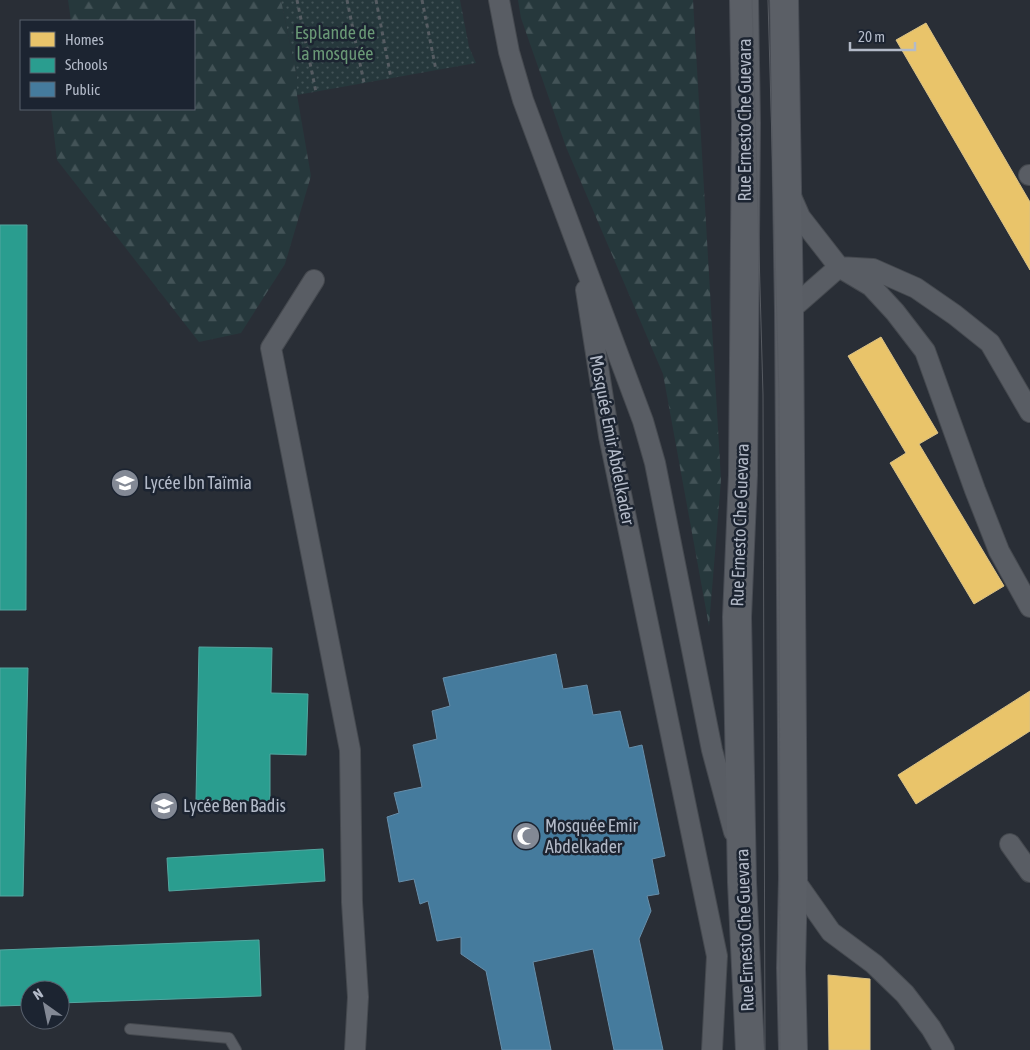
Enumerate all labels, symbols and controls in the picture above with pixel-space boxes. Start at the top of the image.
legend [20,20,195,110]
scale bar [850,20,915,52]
park label: Esplande de la mosquée [295,22,375,64]
text: 20 m [858,28,885,45]
text: Homes [65,31,104,48]
street label: Rue Ernesto Che Guevara [734,38,755,202]
text: Schools [65,56,108,73]
text: Public [65,81,100,98]
street label: Mosquée Emir Abdelkader [586,353,639,527]
street label: Rue Ernesto Che Guevara [726,443,753,607]
school or university icon: Lycée Ibn Taïmia [110,468,140,498]
place label: Lycée Ibn Taïmia [144,472,252,493]
school or university icon: Lycée Ben Badis [149,791,179,821]
place label: Lycée Ben Badis [183,795,286,816]
place label: Mosquée Emir Abdelkader [545,815,639,857]
mosque icon: Mosquée Emir Abdelkader [511,821,541,851]
street label: Rue Ernesto Che Guevara [731,848,758,1012]
north arrow [20,980,70,1030]
text: N [30,985,46,1003]

